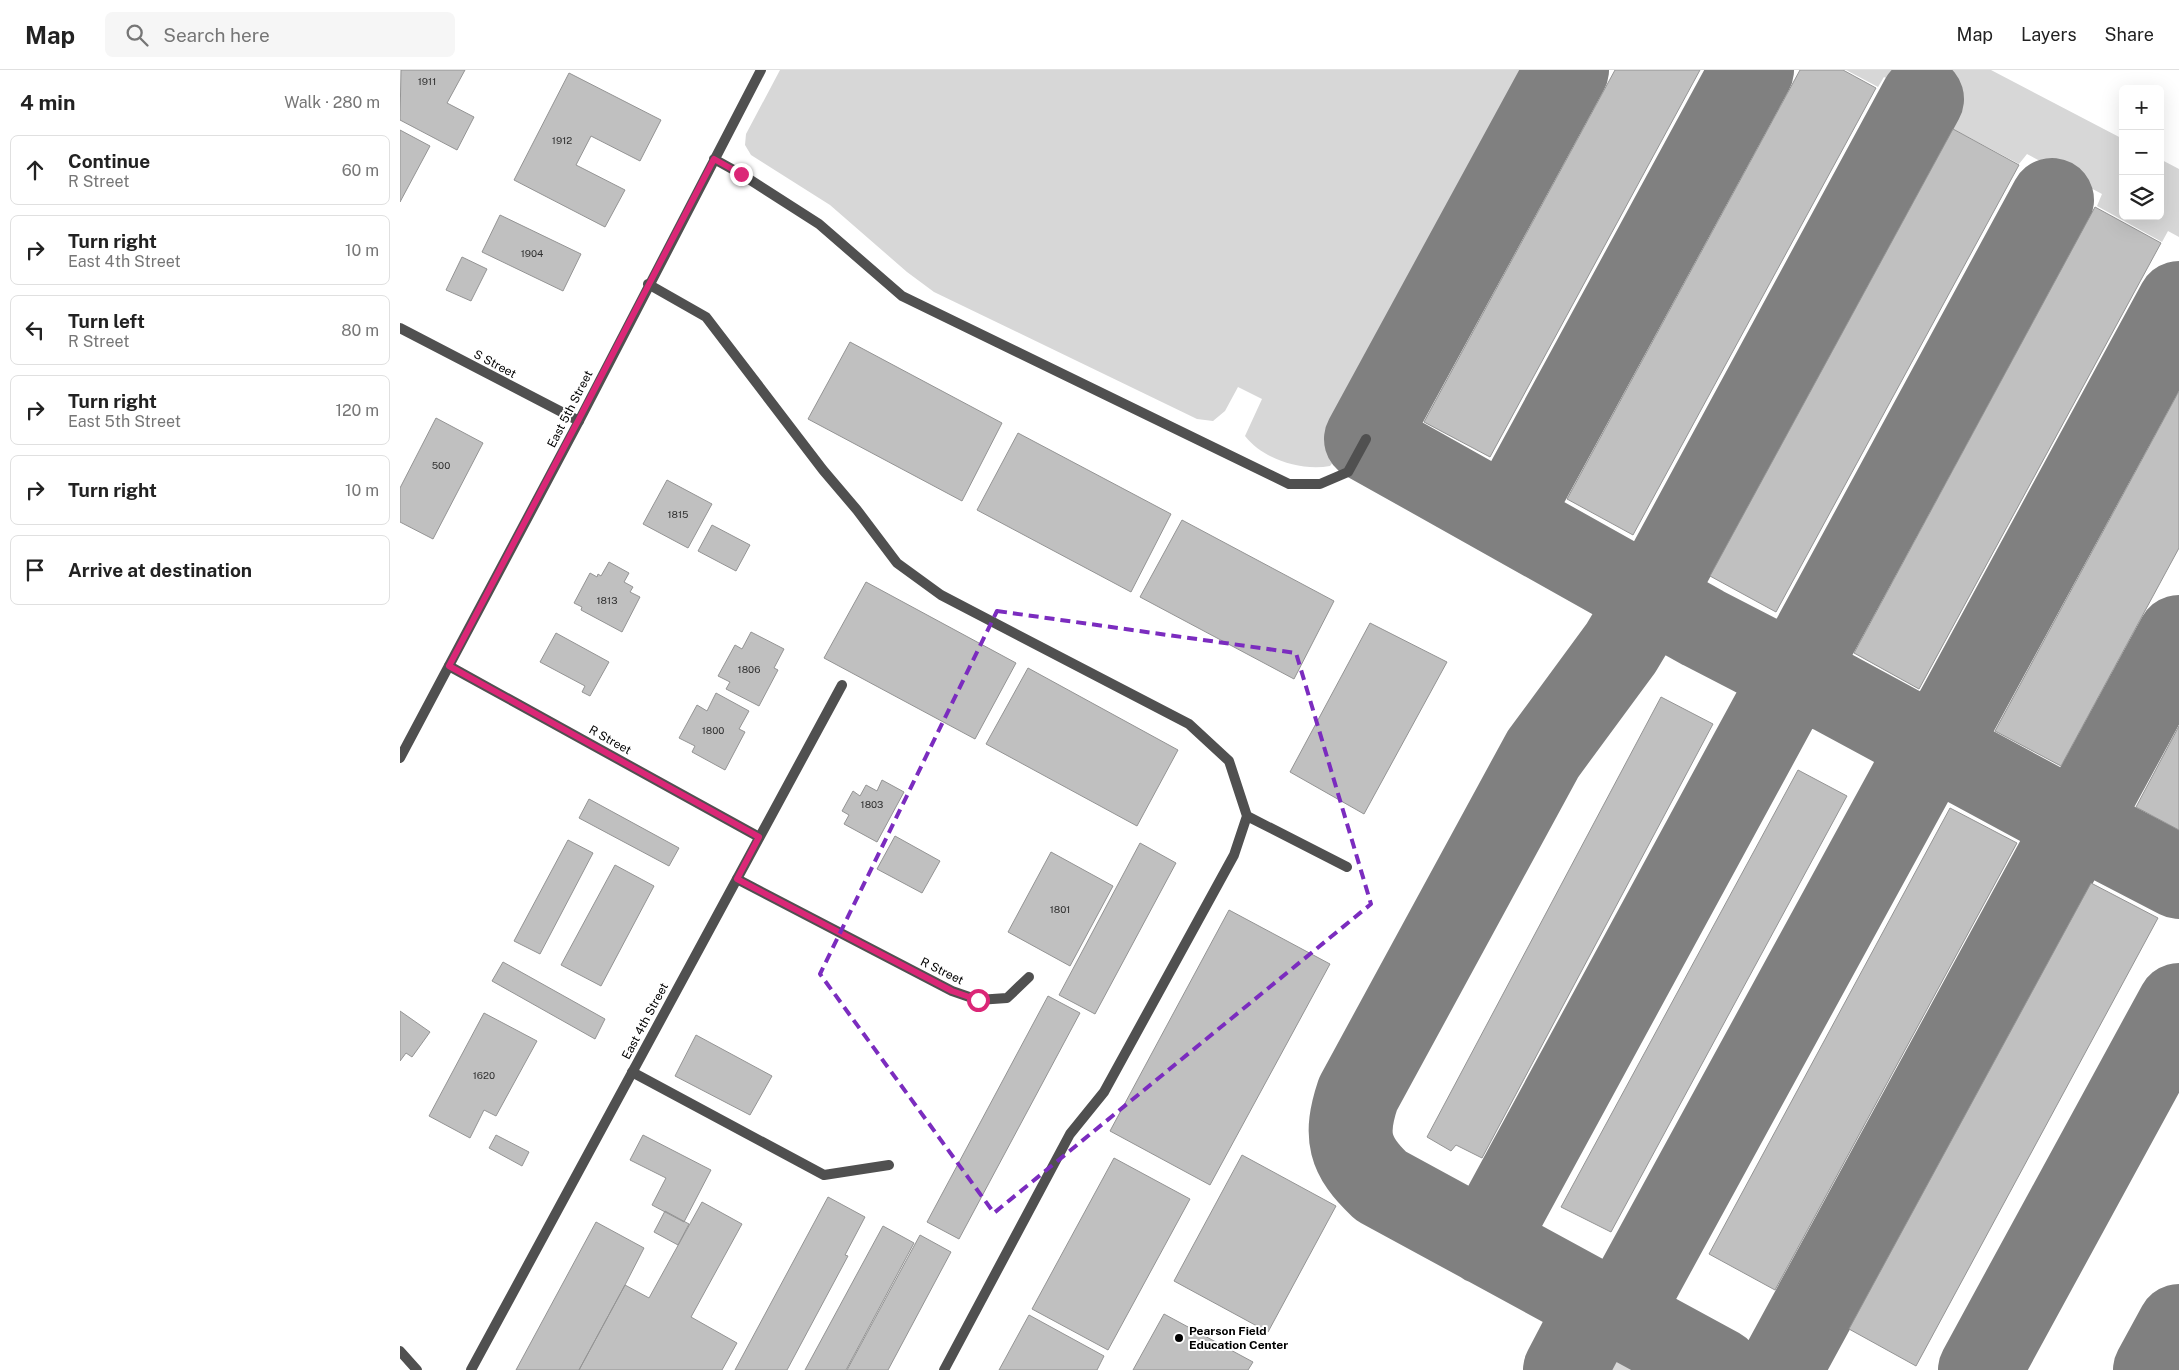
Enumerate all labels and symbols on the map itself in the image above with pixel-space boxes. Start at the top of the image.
house number: 1911 [418,75,436,87]
house number: 1912 [552,134,572,146]
route end [730,163,753,186]
house number: 1904 [521,247,543,259]
street label: S Street [471,347,519,381]
street label: East 5th Street [545,368,596,450]
house number: 500 [432,459,450,471]
house number: 1815 [667,508,689,520]
house number: 1813 [597,594,617,606]
house number: 1806 [738,663,760,675]
street label: R Street [586,723,634,757]
house number: 1800 [702,724,724,736]
house number: 1803 [861,798,883,810]
house number: 1801 [1050,903,1070,915]
street label: R Street [918,955,966,988]
street label: East 4th Street [619,980,671,1062]
route start [967,989,990,1012]
house number: 1620 [473,1069,495,1081]
place label: Pearson Field Education Center [1189,1324,1288,1352]
marker: Pearson Field Education Center [1173,1332,1185,1344]

